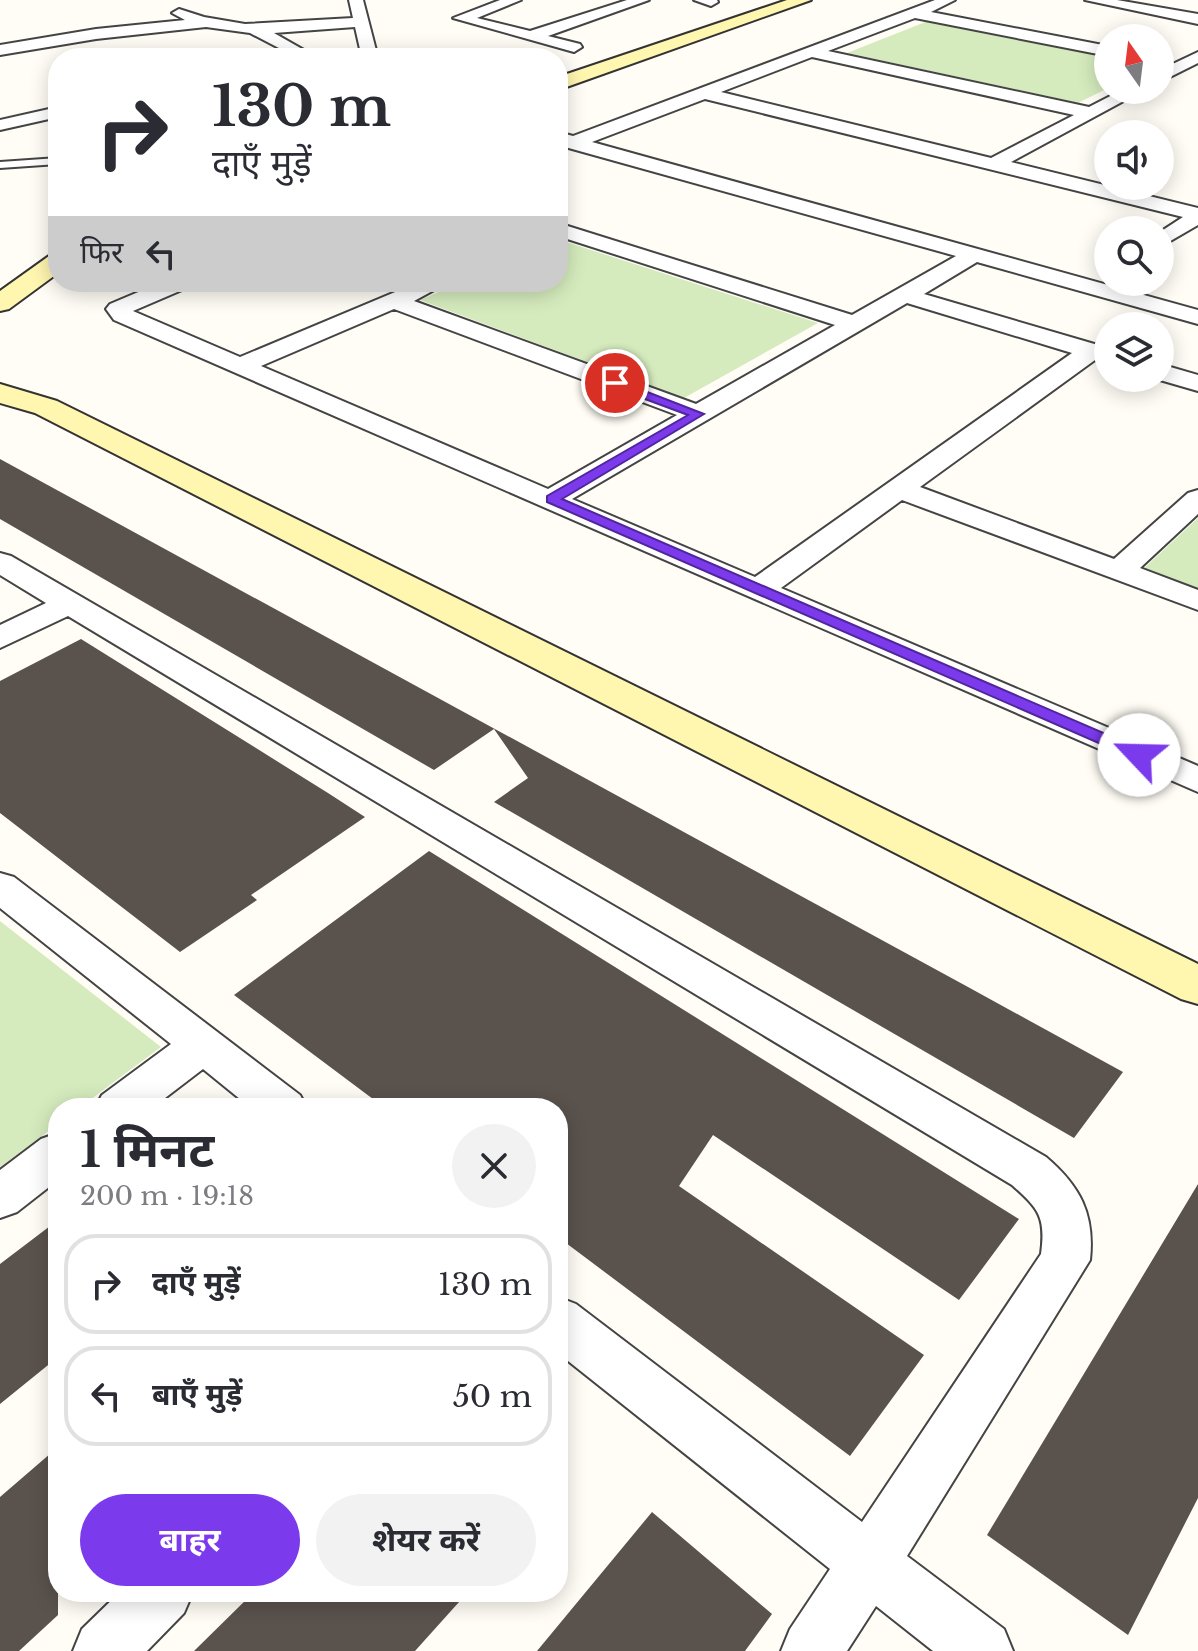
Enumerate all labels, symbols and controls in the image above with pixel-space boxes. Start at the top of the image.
north arrow [1094,24,1174,104]
map controls [1094,24,1174,392]
text: 130 m [212,72,391,141]
icon: right [80,80,184,184]
button: sound [1094,120,1174,200]
text: दाएँ मुड़ें [212,141,311,186]
button: search [1094,216,1174,296]
icon: left [139,232,183,276]
text: फिर [80,234,123,271]
button: layers [1094,312,1174,392]
pin [581,349,649,417]
icon: arrive [593,361,637,405]
position arrow [1097,713,1181,797]
text: 1 मिनट [80,1120,214,1180]
button: close [452,1124,536,1208]
text: 200 m · 19:18 [80,1180,254,1212]
icon: right [84,1262,128,1306]
text: दाएँ मुड़ें [152,1264,241,1301]
text: 130 m [438,1266,532,1303]
icon: left [84,1374,128,1418]
text: बाएँ मुड़ें [152,1376,242,1413]
text: 50 m [453,1378,532,1415]
button: बाहर [80,1494,300,1586]
button: शेयर करें [316,1494,536,1586]

